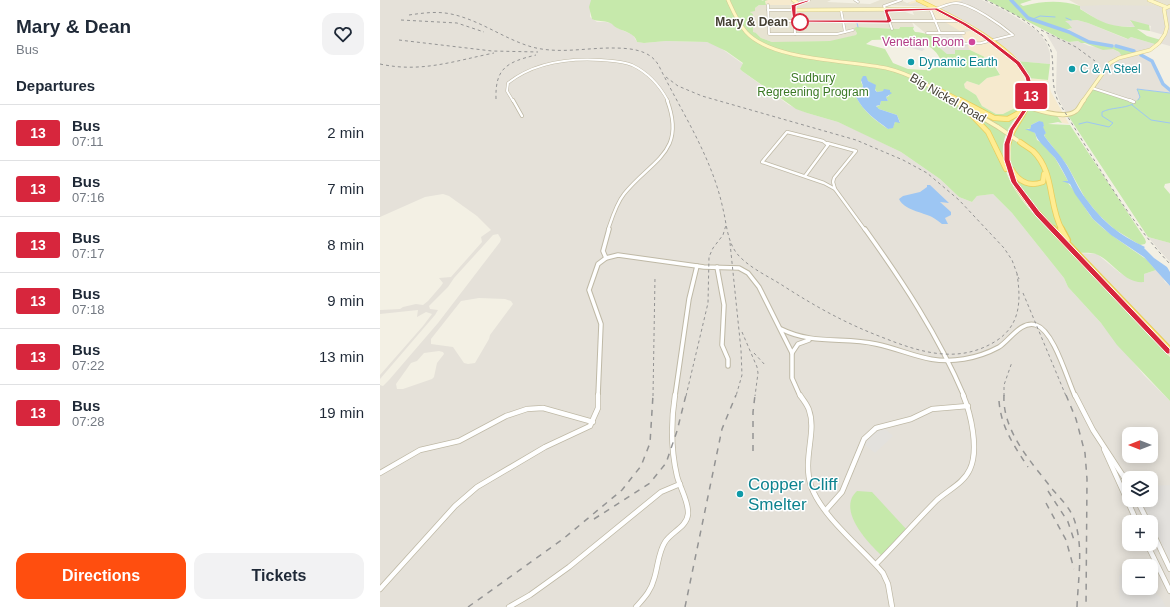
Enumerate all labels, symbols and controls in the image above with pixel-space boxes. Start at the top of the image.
button: heart [322,13,364,55]
marker: Mary & Dean [791,13,809,31]
place label: Mary & Dean [715,15,788,29]
text: Mary & Dean [16,16,131,37]
place label: Venetian Room [882,35,964,49]
marker: Venetian Room [967,37,977,47]
text: Bus [16,42,38,57]
place label: Dynamic Earth [919,55,998,69]
marker: Dynamic Earth [906,57,916,67]
place label: C & A Steel [1080,62,1141,76]
marker: C & A Steel [1067,64,1077,74]
park label: Sudbury Regreening Program [757,71,869,99]
street label: Big Nickel Road [908,71,988,125]
text: Departures [16,77,95,94]
line badge: 13 [1013,83,1049,109]
text: 13 [1023,88,1039,104]
text: Bus [72,117,100,134]
text: 2 min [327,124,364,141]
text: 13 [30,125,46,141]
text: 07:11 [72,134,104,149]
text: Bus [72,173,100,190]
text: 7 min [327,180,364,197]
text: 13 [30,181,46,197]
text: 07:16 [72,190,105,205]
text: Bus [72,229,100,246]
text: 8 min [327,236,364,253]
text: 13 [30,237,46,253]
text: 07:17 [72,246,105,261]
text: Bus [72,285,100,302]
text: 9 min [327,292,364,309]
text: 13 [30,293,46,309]
text: 07:18 [72,302,105,317]
text: Bus [72,341,100,358]
text: 13 min [319,348,364,365]
text: 13 [30,349,46,365]
text: 07:22 [72,358,105,373]
text: Bus [72,397,100,414]
text: 19 min [319,404,364,421]
text: 13 [30,405,46,421]
text: 07:28 [72,414,105,429]
north arrow [1122,427,1158,463]
map controls [1122,427,1158,595]
button: layers [1122,471,1158,507]
place label: Copper Cliff Smelter [748,475,838,514]
marker: Copper Cliff Smelter [735,489,745,499]
button: + [1122,515,1158,551]
button: Directions [16,553,186,599]
button: Tickets [194,553,364,599]
button: − [1122,559,1158,595]

